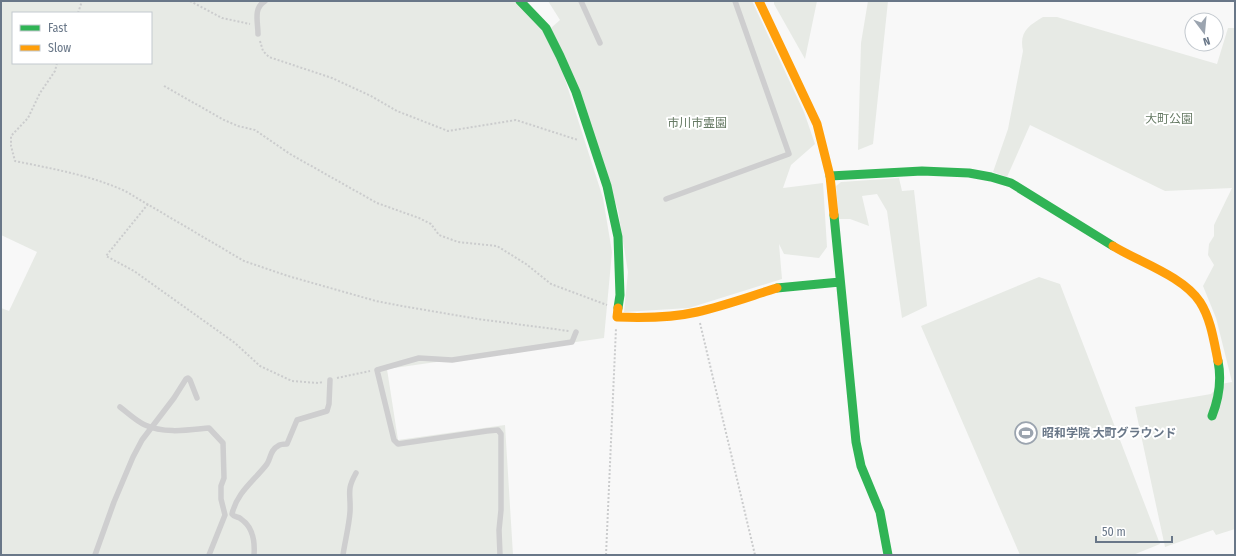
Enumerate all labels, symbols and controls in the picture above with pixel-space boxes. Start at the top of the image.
legend [12,12,152,64]
north arrow [1184,12,1224,52]
text: Fast [48,21,67,35]
text: N [1202,34,1212,48]
text: Slow [48,41,71,55]
park label: 大町公園 [1145,112,1193,126]
park label: 市川市霊園 [667,116,727,130]
sports icon: 昭和学院 大町グラウンド [1013,420,1039,446]
place label: 昭和学院 大町グラウンド [1042,426,1177,440]
scale bar [1096,518,1172,544]
text: 50 m [1102,525,1126,539]

